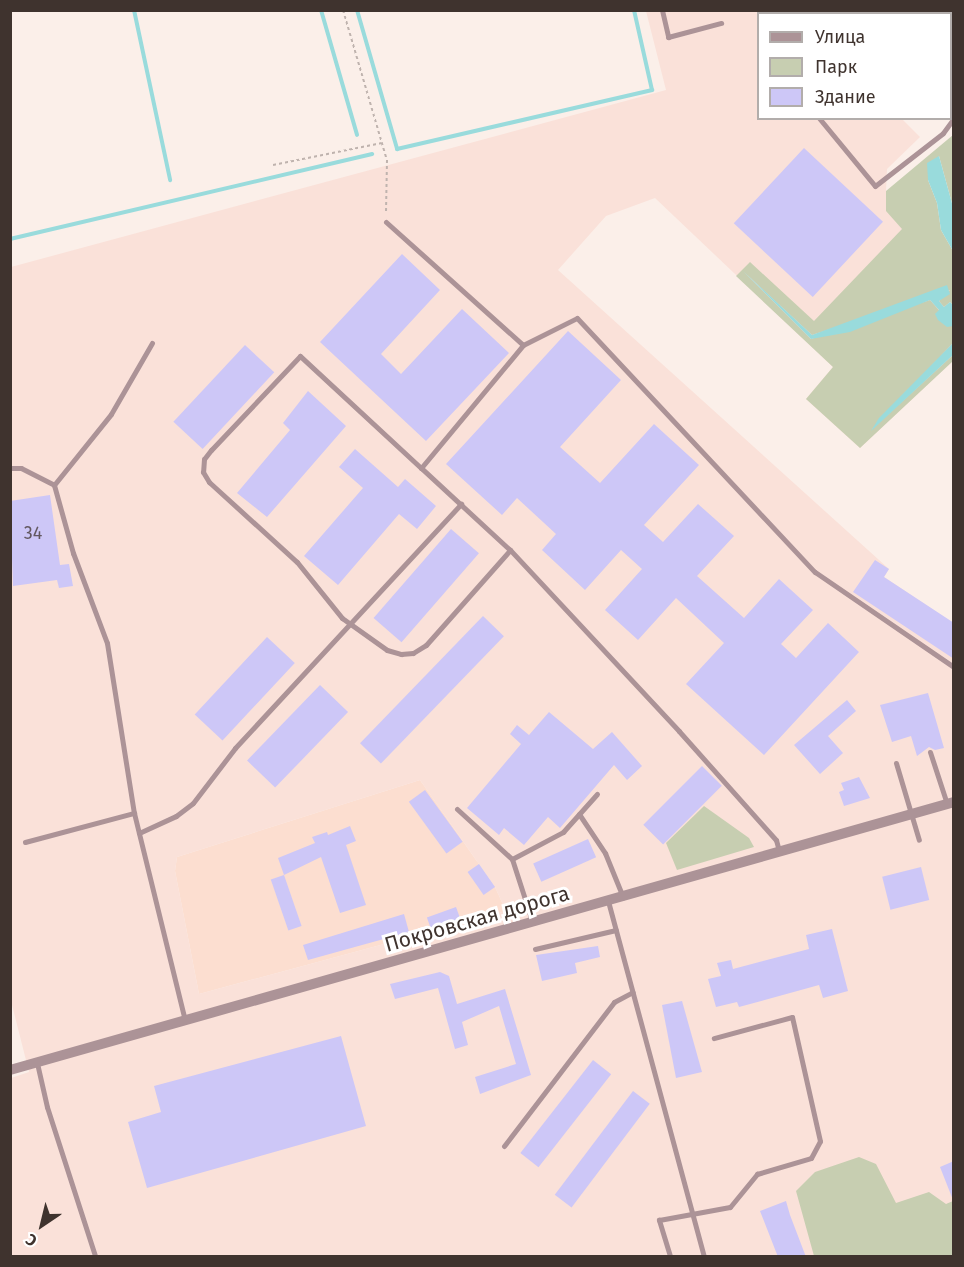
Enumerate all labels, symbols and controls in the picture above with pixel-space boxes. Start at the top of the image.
legend [757,12,952,120]
text: Улица [815,26,865,48]
text: Парк [815,56,857,78]
text: Здание [815,86,876,108]
house number: 34 [24,522,42,544]
street label: Покровская дорога [382,881,572,957]
north arrow [12,1195,72,1255]
text: С [22,1230,41,1251]

